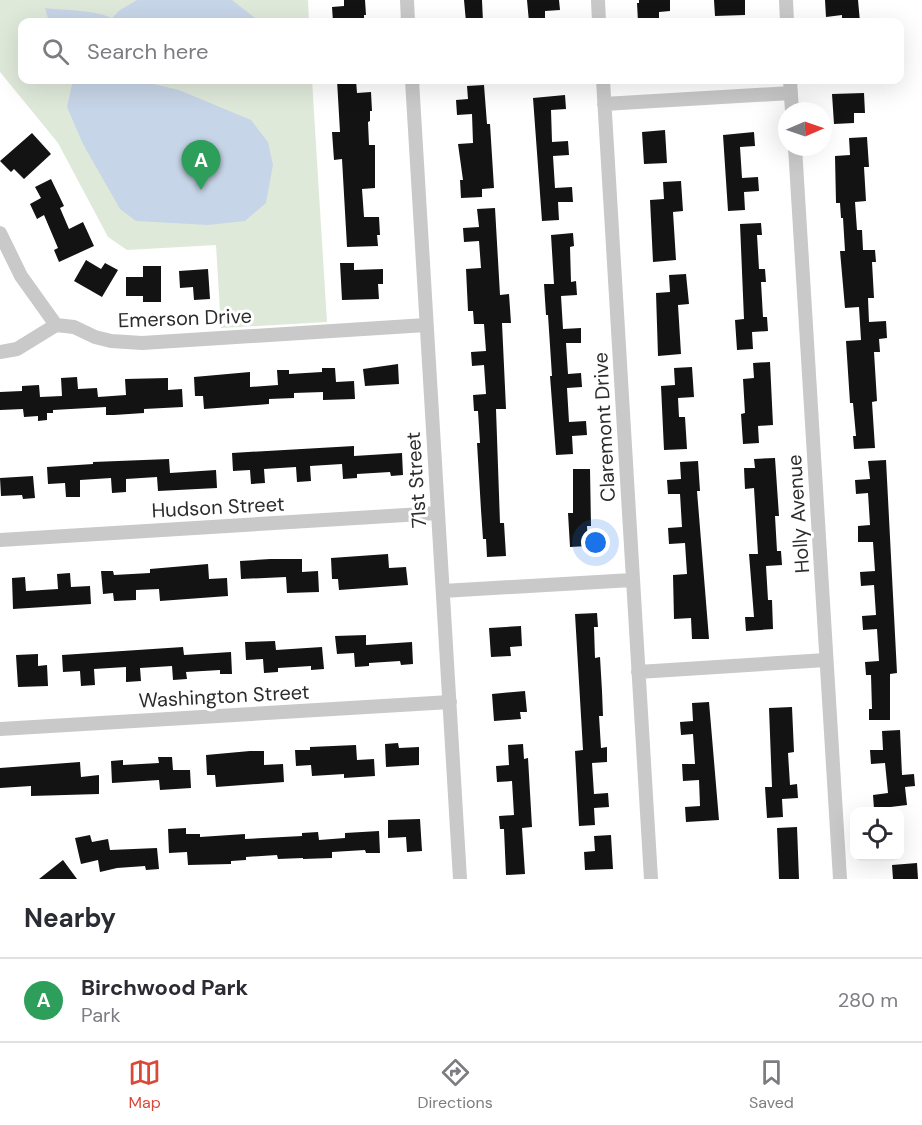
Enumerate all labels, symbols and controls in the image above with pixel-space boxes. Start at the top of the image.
search box [18,18,904,84]
icon: search [39,35,72,68]
text: Search here [87,37,208,66]
north arrow [778,102,832,156]
pin: A [182,140,220,190]
street label: Emerson Drive [118,303,252,333]
street label: Claremont Drive [587,352,621,502]
street label: 71st Street [400,431,432,529]
street label: Holly Avenue [781,454,815,574]
street label: Hudson Street [151,491,285,523]
your location [581,528,610,557]
street label: Washington Street [138,679,310,713]
map controls [850,807,904,861]
button: locate [850,807,904,861]
text: Nearby [24,901,116,935]
text: Birchwood Park [81,973,248,1002]
text: A [36,987,51,1013]
text: 280 m [838,987,898,1013]
text: Park [81,1002,121,1028]
tab: Map [128,1056,161,1113]
tab: Directions [417,1056,493,1113]
tab: Saved [749,1056,794,1113]

